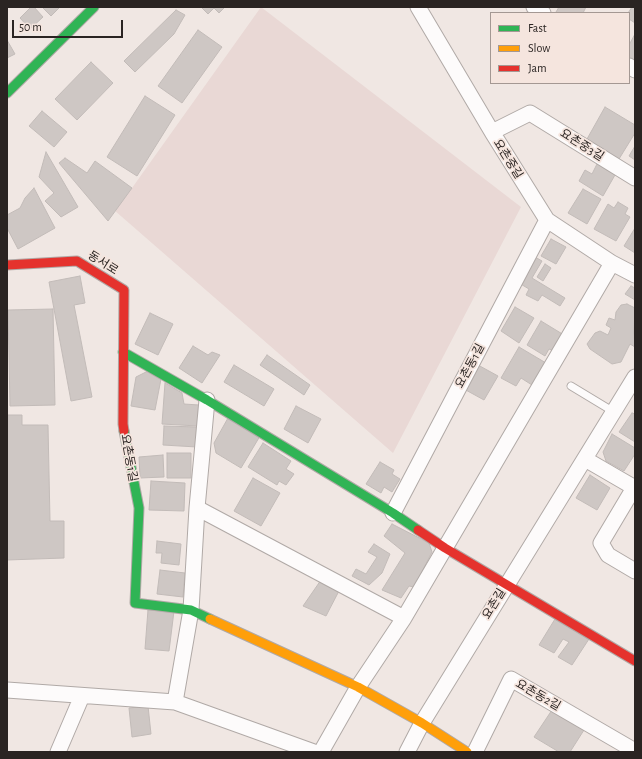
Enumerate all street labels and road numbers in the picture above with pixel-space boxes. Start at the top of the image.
street label: 요촌중3길 [557,126,607,164]
street label: 요촌중길 [490,136,526,182]
street label: 동서로 [85,248,121,278]
street label: 요촌동1길 [452,341,488,391]
street label: 요촌동1길 [118,433,140,483]
street label: 요촌길 [479,586,509,622]
street label: 요촌동2길 [513,676,563,714]

